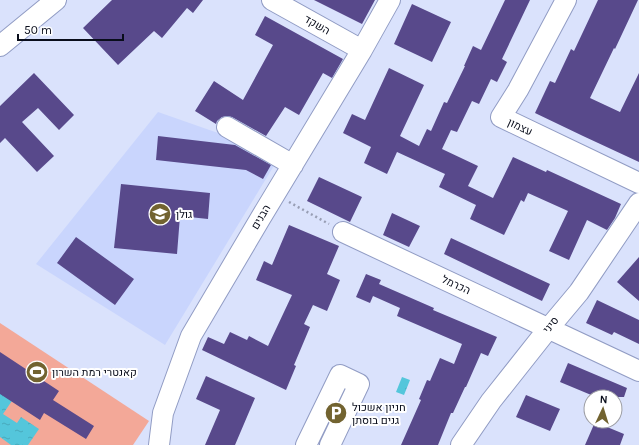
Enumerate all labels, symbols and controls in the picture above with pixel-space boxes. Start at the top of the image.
street label: השקד [302,13,332,37]
scale bar [18,16,123,42]
text: 50 m [24,23,52,37]
street label: עצמון [506,116,534,138]
school or university icon: גולן [147,201,173,227]
street label: הבנים [249,202,273,232]
place label: גולן [176,208,192,221]
street label: הכרמל [439,273,473,297]
street label: סיני [540,314,562,336]
sports icon: קאנטרי רמת השרון [24,359,50,385]
place label: קאנטרי רמת השרון [52,366,137,379]
north arrow [583,389,623,429]
text: N [599,393,608,406]
parking icon: חניון אשכול גנים בוסתן [323,400,349,426]
place label: חניון אשכול גנים בוסתן [352,401,406,427]

